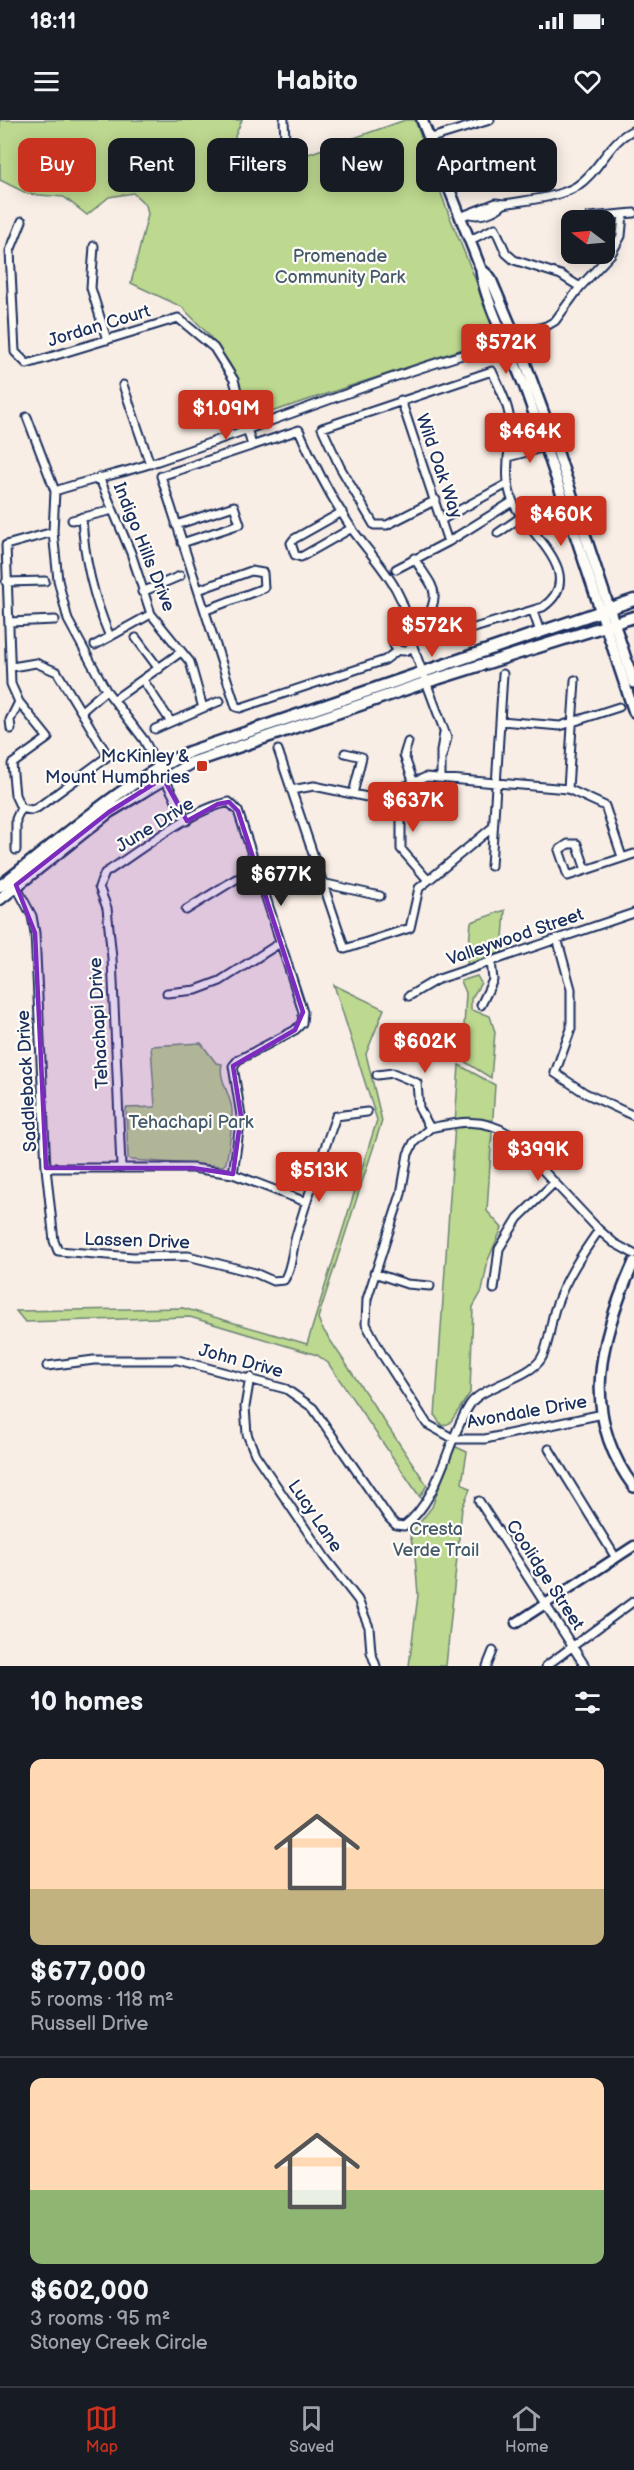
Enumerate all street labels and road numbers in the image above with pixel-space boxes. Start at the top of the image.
street label: Jordan Court [45,300,153,352]
street label: Wild Oak Way [411,411,467,522]
street label: Indigo Hills Drive [109,479,180,615]
street label: June Drive [112,793,198,857]
street label: Valleywood Street [444,904,587,970]
street label: Tehachapi Drive [85,957,113,1089]
street label: Saddleback Drive [13,1009,41,1153]
street label: Lassen Drive [84,1229,191,1253]
street label: John Drive [196,1340,286,1382]
street label: Avondale Drive [465,1391,589,1433]
street label: Lucy Lane [283,1476,347,1556]
street label: Coolidge Street [502,1516,589,1634]

